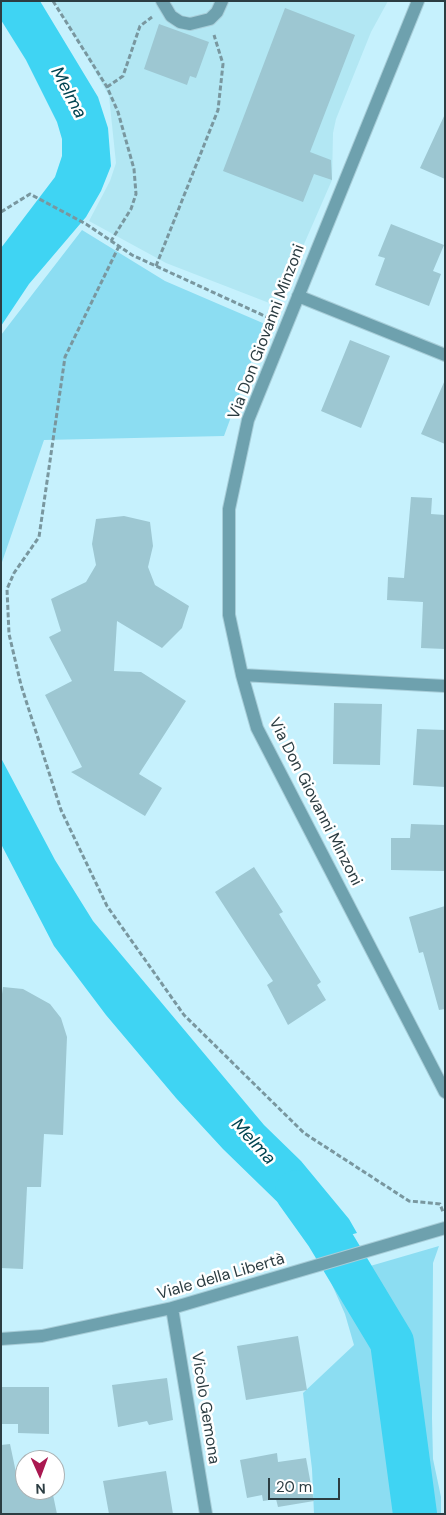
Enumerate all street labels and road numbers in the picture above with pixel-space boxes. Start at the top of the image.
street label: Via Don Giovanni Minzoni [225,242,309,422]
street label: Via Don Giovanni Minzoni [264,715,366,889]
street label: Viale della Libertà [155,1250,287,1304]
street label: Vicolo Gemona [187,1351,223,1465]

